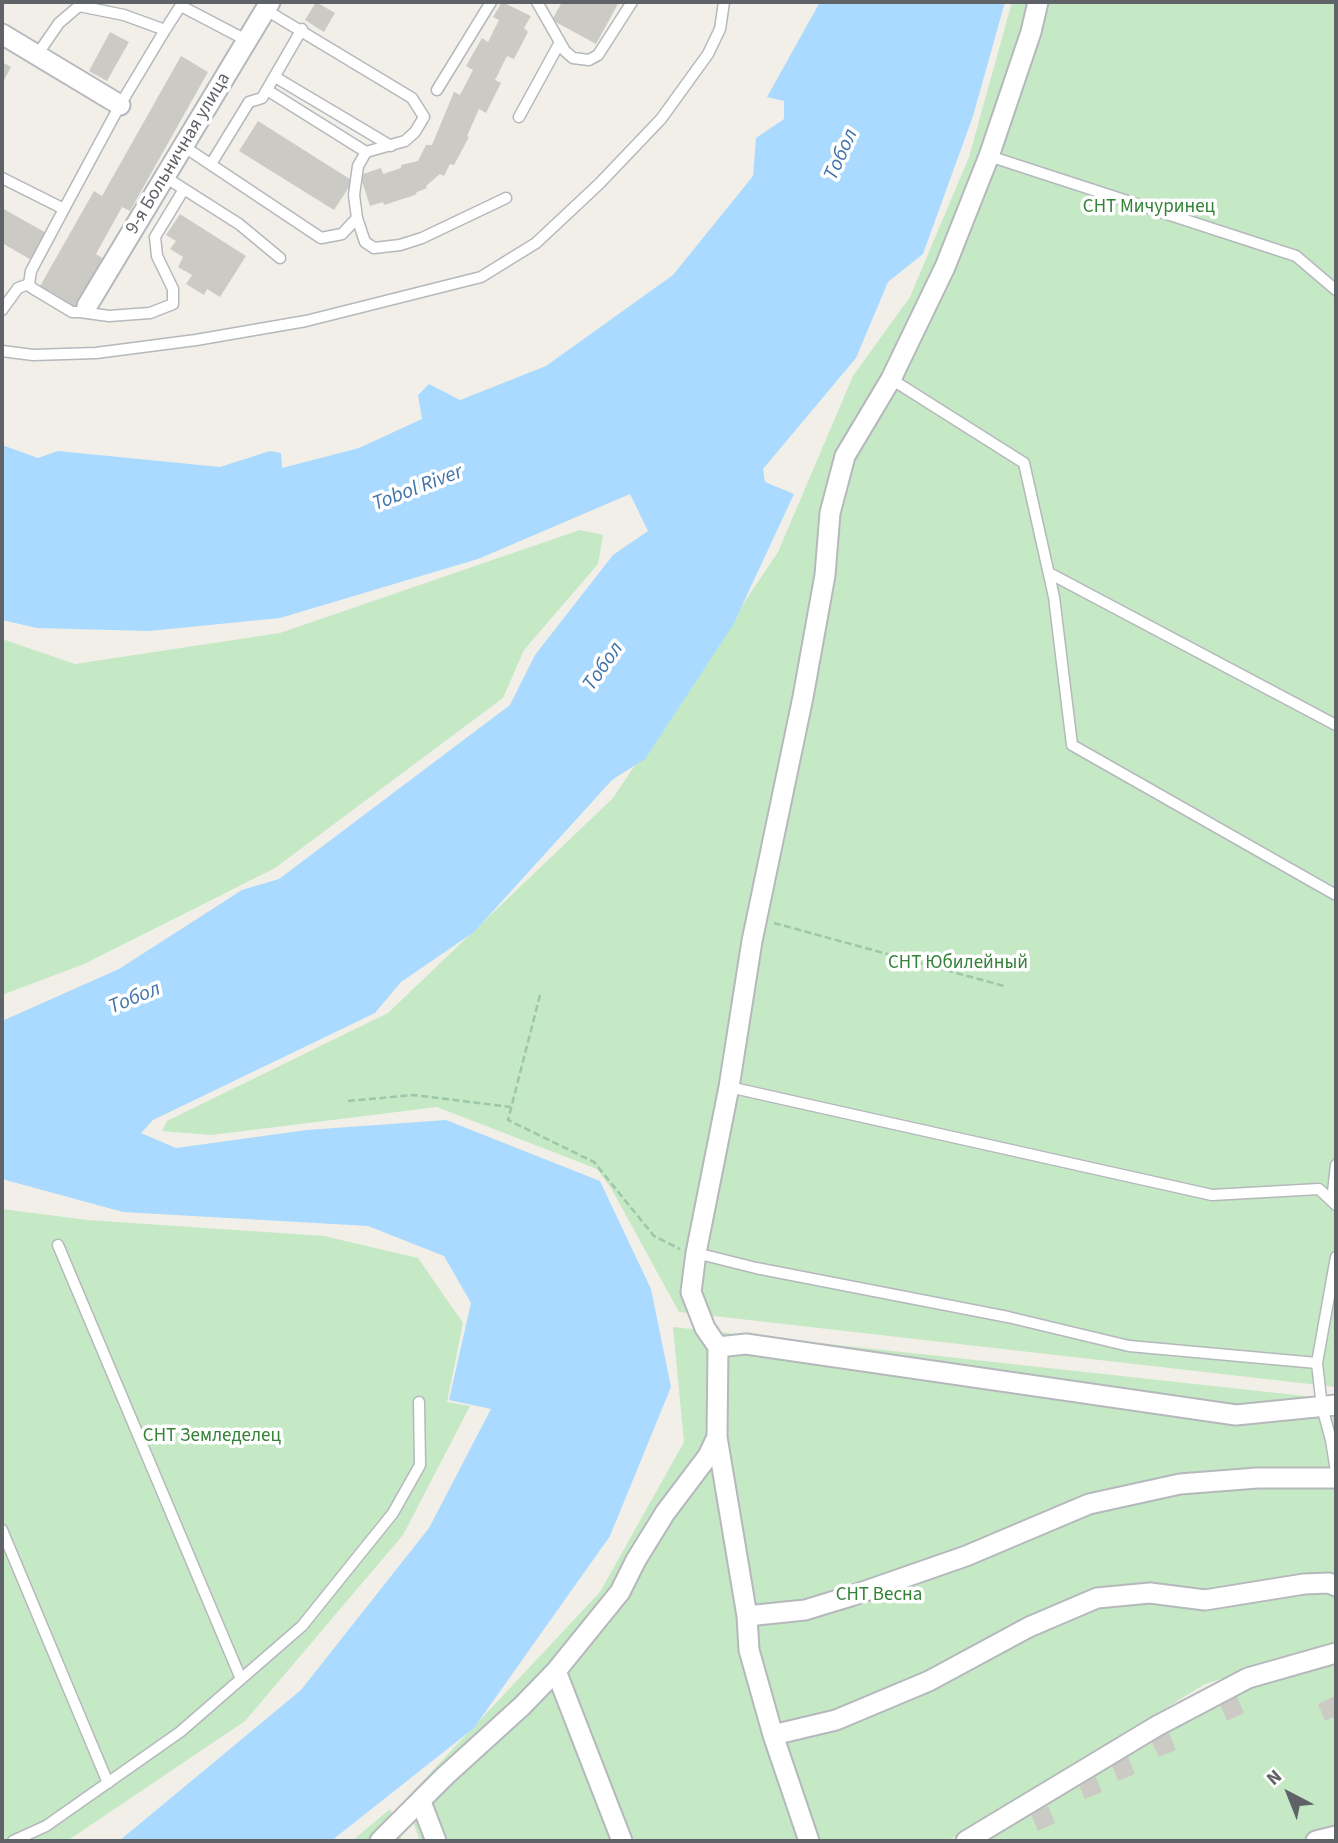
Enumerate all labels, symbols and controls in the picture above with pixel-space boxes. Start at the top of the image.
street label: 9-я Больничная улица [122,69,236,239]
water label: Тобол [819,125,865,185]
park label: СНТ Мичуринец [1083,197,1215,219]
water label: Tobol River [369,460,467,518]
water label: Тобол [578,638,630,696]
park label: СНТ Юбилейный [888,953,1028,975]
water label: Тобол [105,977,165,1021]
park label: СНТ Земледелец [143,1426,281,1448]
park label: СНТ Весна [836,1585,922,1607]
north arrow [1254,1759,1324,1829]
text: N [1261,1764,1288,1792]

